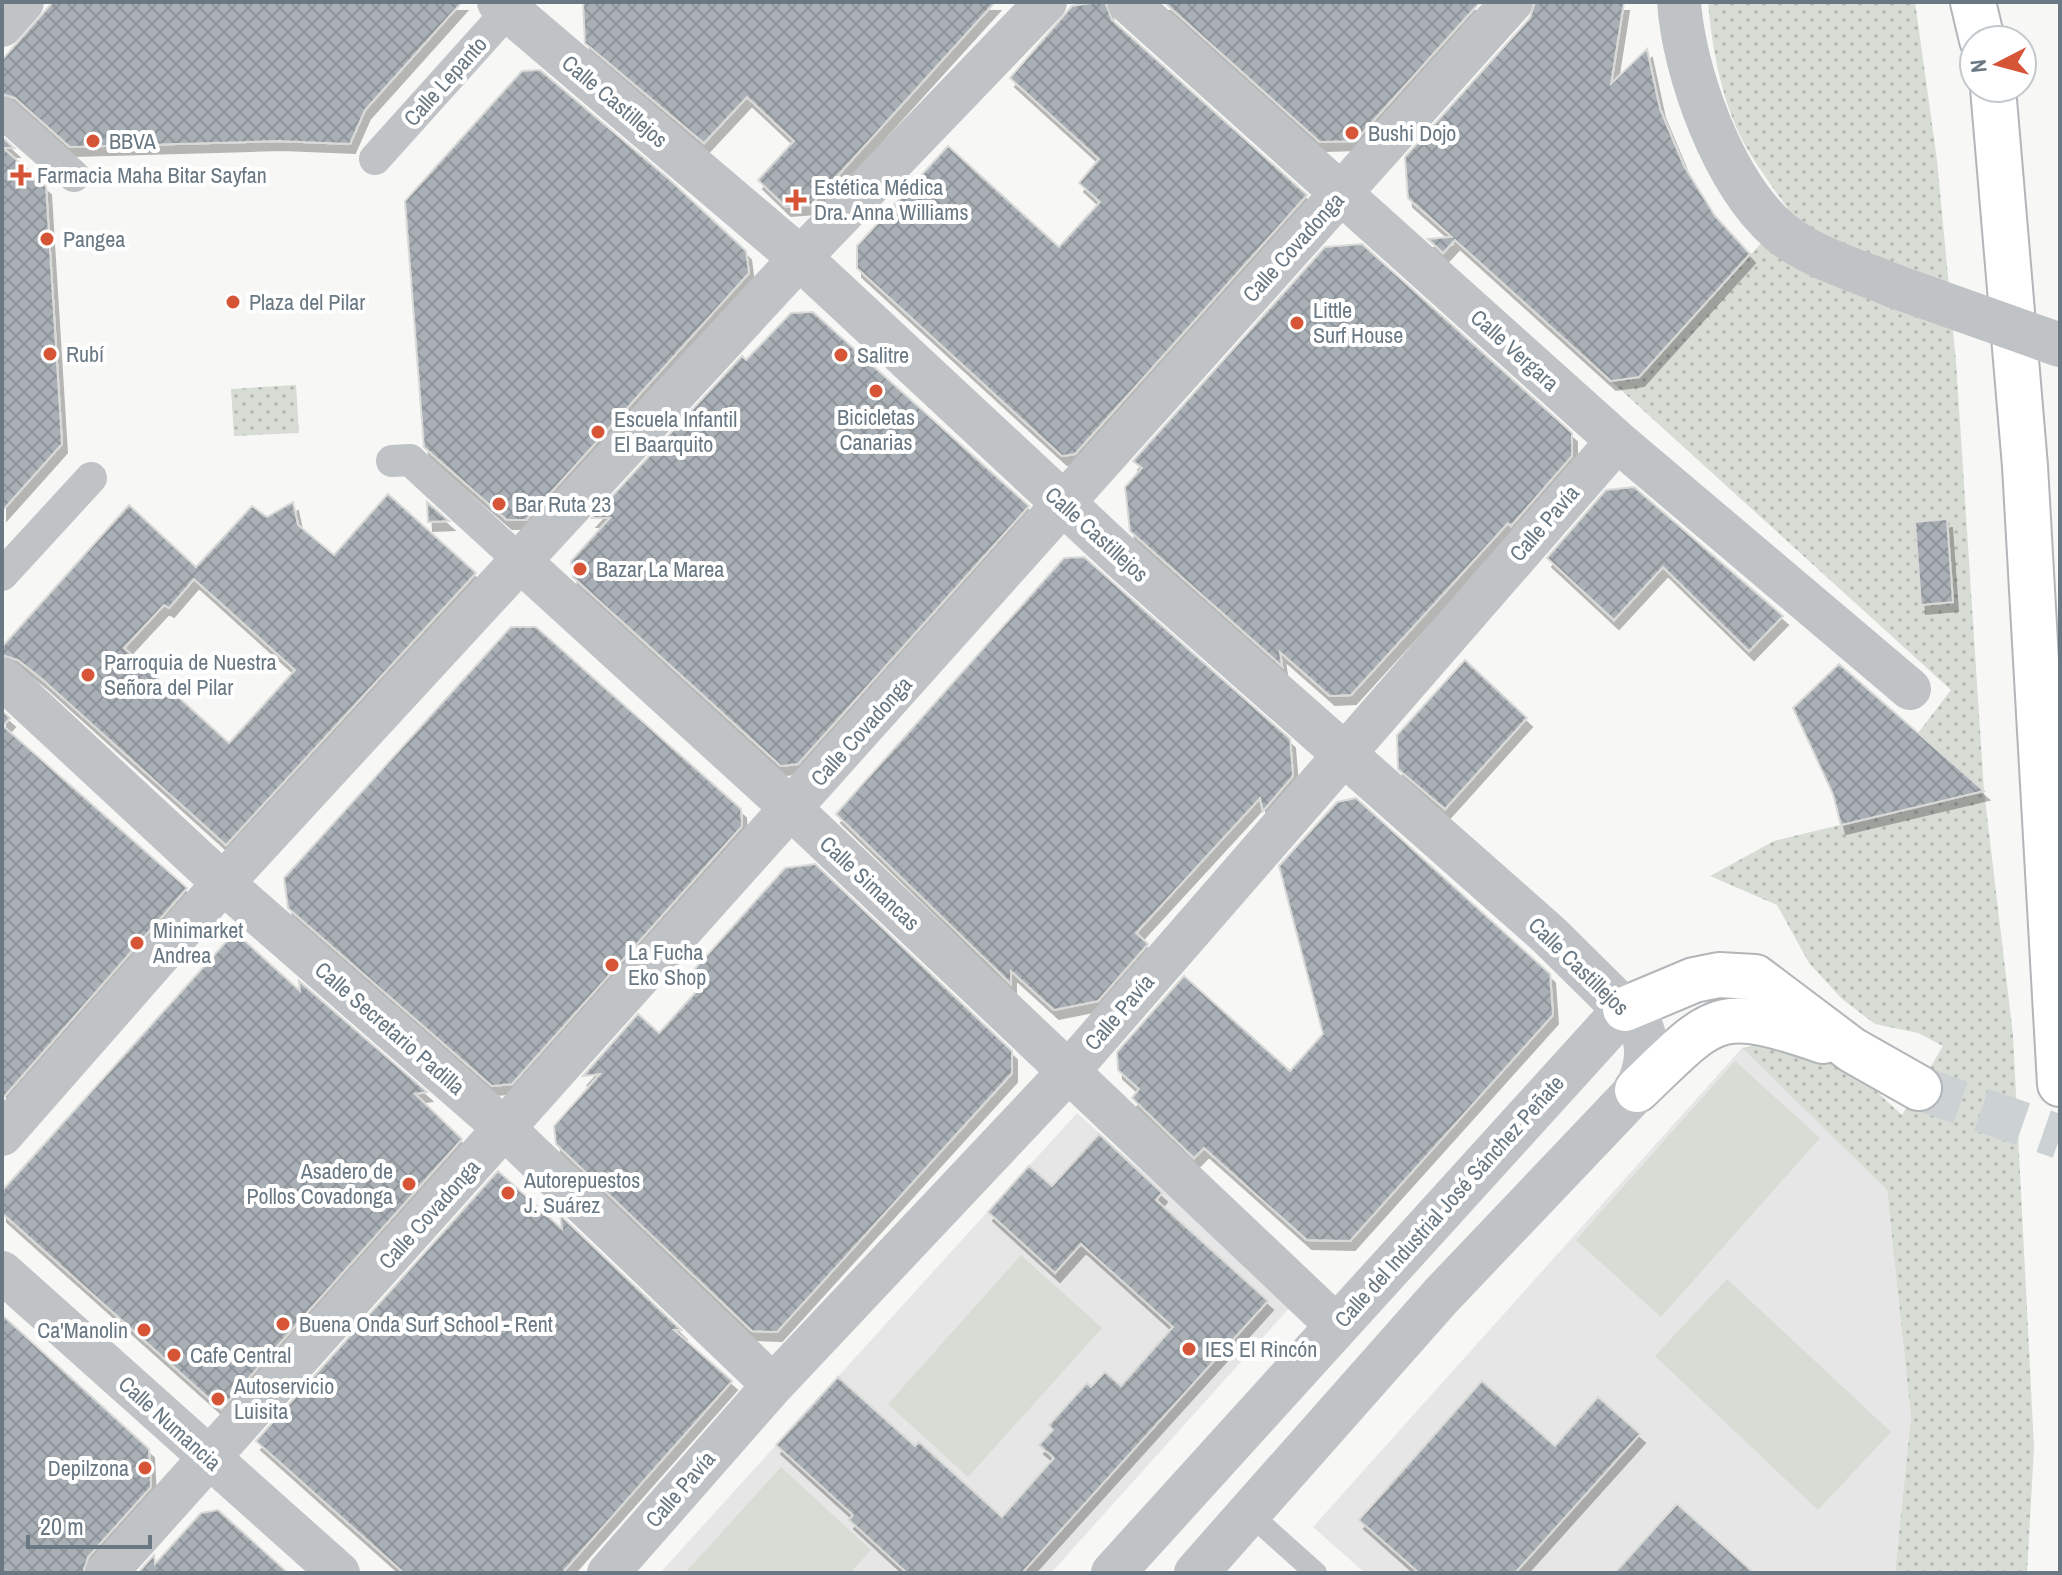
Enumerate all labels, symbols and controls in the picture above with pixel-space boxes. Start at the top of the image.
north arrow [1958,24,2038,104]
street label: Calle Lepanto [397,30,493,132]
street label: Calle Castillejos [556,48,674,154]
text: N [1963,58,1994,74]
place label: Bushi Dojo [1368,118,1456,148]
marker: Bushi Dojo [1343,124,1361,142]
place label: BBVA [109,126,157,156]
marker: BBVA [84,132,102,150]
place label: Farmacia Maha Bitar Sayfan [37,160,267,190]
marker: Farmacia Maha Bitar Sayfan [12,166,30,184]
place label: Estética Médica Dra. Anna Williams [814,172,968,227]
street label: Calle Covadonga [1236,186,1350,308]
marker: Estética Médica Dra. Anna Williams [785,189,807,211]
place label: Pangea [63,224,125,254]
marker: Pangea [38,230,56,248]
place label: Plaza del Pilar [249,287,365,317]
marker: Plaza del Pilar [224,293,242,311]
place label: Little Surf House [1313,295,1403,350]
street label: Calle Vergara [1464,302,1566,398]
marker: Little Surf House [1288,314,1306,332]
place label: Rubí [66,339,105,369]
place label: Salitre [857,340,909,370]
marker: Rubí [41,345,59,363]
marker: Salitre [832,346,850,364]
marker: Bicicletas Canarias [867,382,885,400]
place label: Bicicletas Canarias [837,402,915,457]
place label: Escuela Infantil El Baarquito [614,404,737,459]
marker: Escuela Infantil El Baarquito [589,423,607,441]
street label: Calle Pavía [1502,478,1586,568]
street label: Calle Castillejos [1039,480,1155,588]
place label: Bar Ruta 23 [515,489,611,519]
marker: Bar Ruta 23 [490,495,508,513]
place label: Bazar La Marea [596,554,724,584]
marker: Bazar La Marea [571,560,589,578]
place label: Parroquia de Nuestra Señora del Pilar [104,647,276,702]
marker: Parroquia de Nuestra Señora del Pilar [79,666,97,684]
street label: Calle Covadonga [804,670,918,792]
street label: Calle Simancas [814,829,926,937]
street label: Calle Castillejos [1522,910,1636,1022]
place label: Minimarket Andrea [152,915,243,970]
marker: Minimarket Andrea [128,934,146,952]
place label: La Fucha Eko Shop [628,937,706,992]
street label: Calle Secretario Padilla [309,955,471,1101]
marker: La Fucha Eko Shop [603,956,621,974]
street label: Calle Pavía [1077,967,1161,1057]
street label: Calle del Industrial José Sánchez Peñate [1327,1068,1571,1334]
street label: Calle Covadonga [372,1153,486,1275]
place label: Asadero de Pollos Covadonga [247,1156,393,1211]
place label: Autorepuestos J. Suárez [523,1165,640,1220]
marker: Asadero de Pollos Covadonga [400,1175,418,1193]
marker: Autorepuestos J. Suárez [499,1184,517,1202]
place label: Buena Onda Surf School - Rent [299,1309,553,1339]
place label: Ca'Manolin [37,1315,128,1345]
marker: Buena Onda Surf School - Rent [274,1315,292,1333]
marker: Ca'Manolin [135,1321,153,1339]
place label: IES El Rincón [1205,1334,1317,1364]
place label: Cafe Central [190,1340,291,1370]
marker: IES El Rincón [1180,1340,1198,1358]
marker: Cafe Central [165,1346,183,1364]
street label: Calle Numancia [112,1369,228,1477]
place label: Autoservicio Luisita [233,1371,334,1426]
marker: Autoservicio Luisita [209,1390,227,1408]
street label: Calle Pavía [638,1444,722,1534]
place label: Depilzona [48,1453,129,1483]
marker: Depilzona [136,1459,154,1477]
scale bar [28,1499,150,1549]
text: 20 m [40,1510,84,1542]

